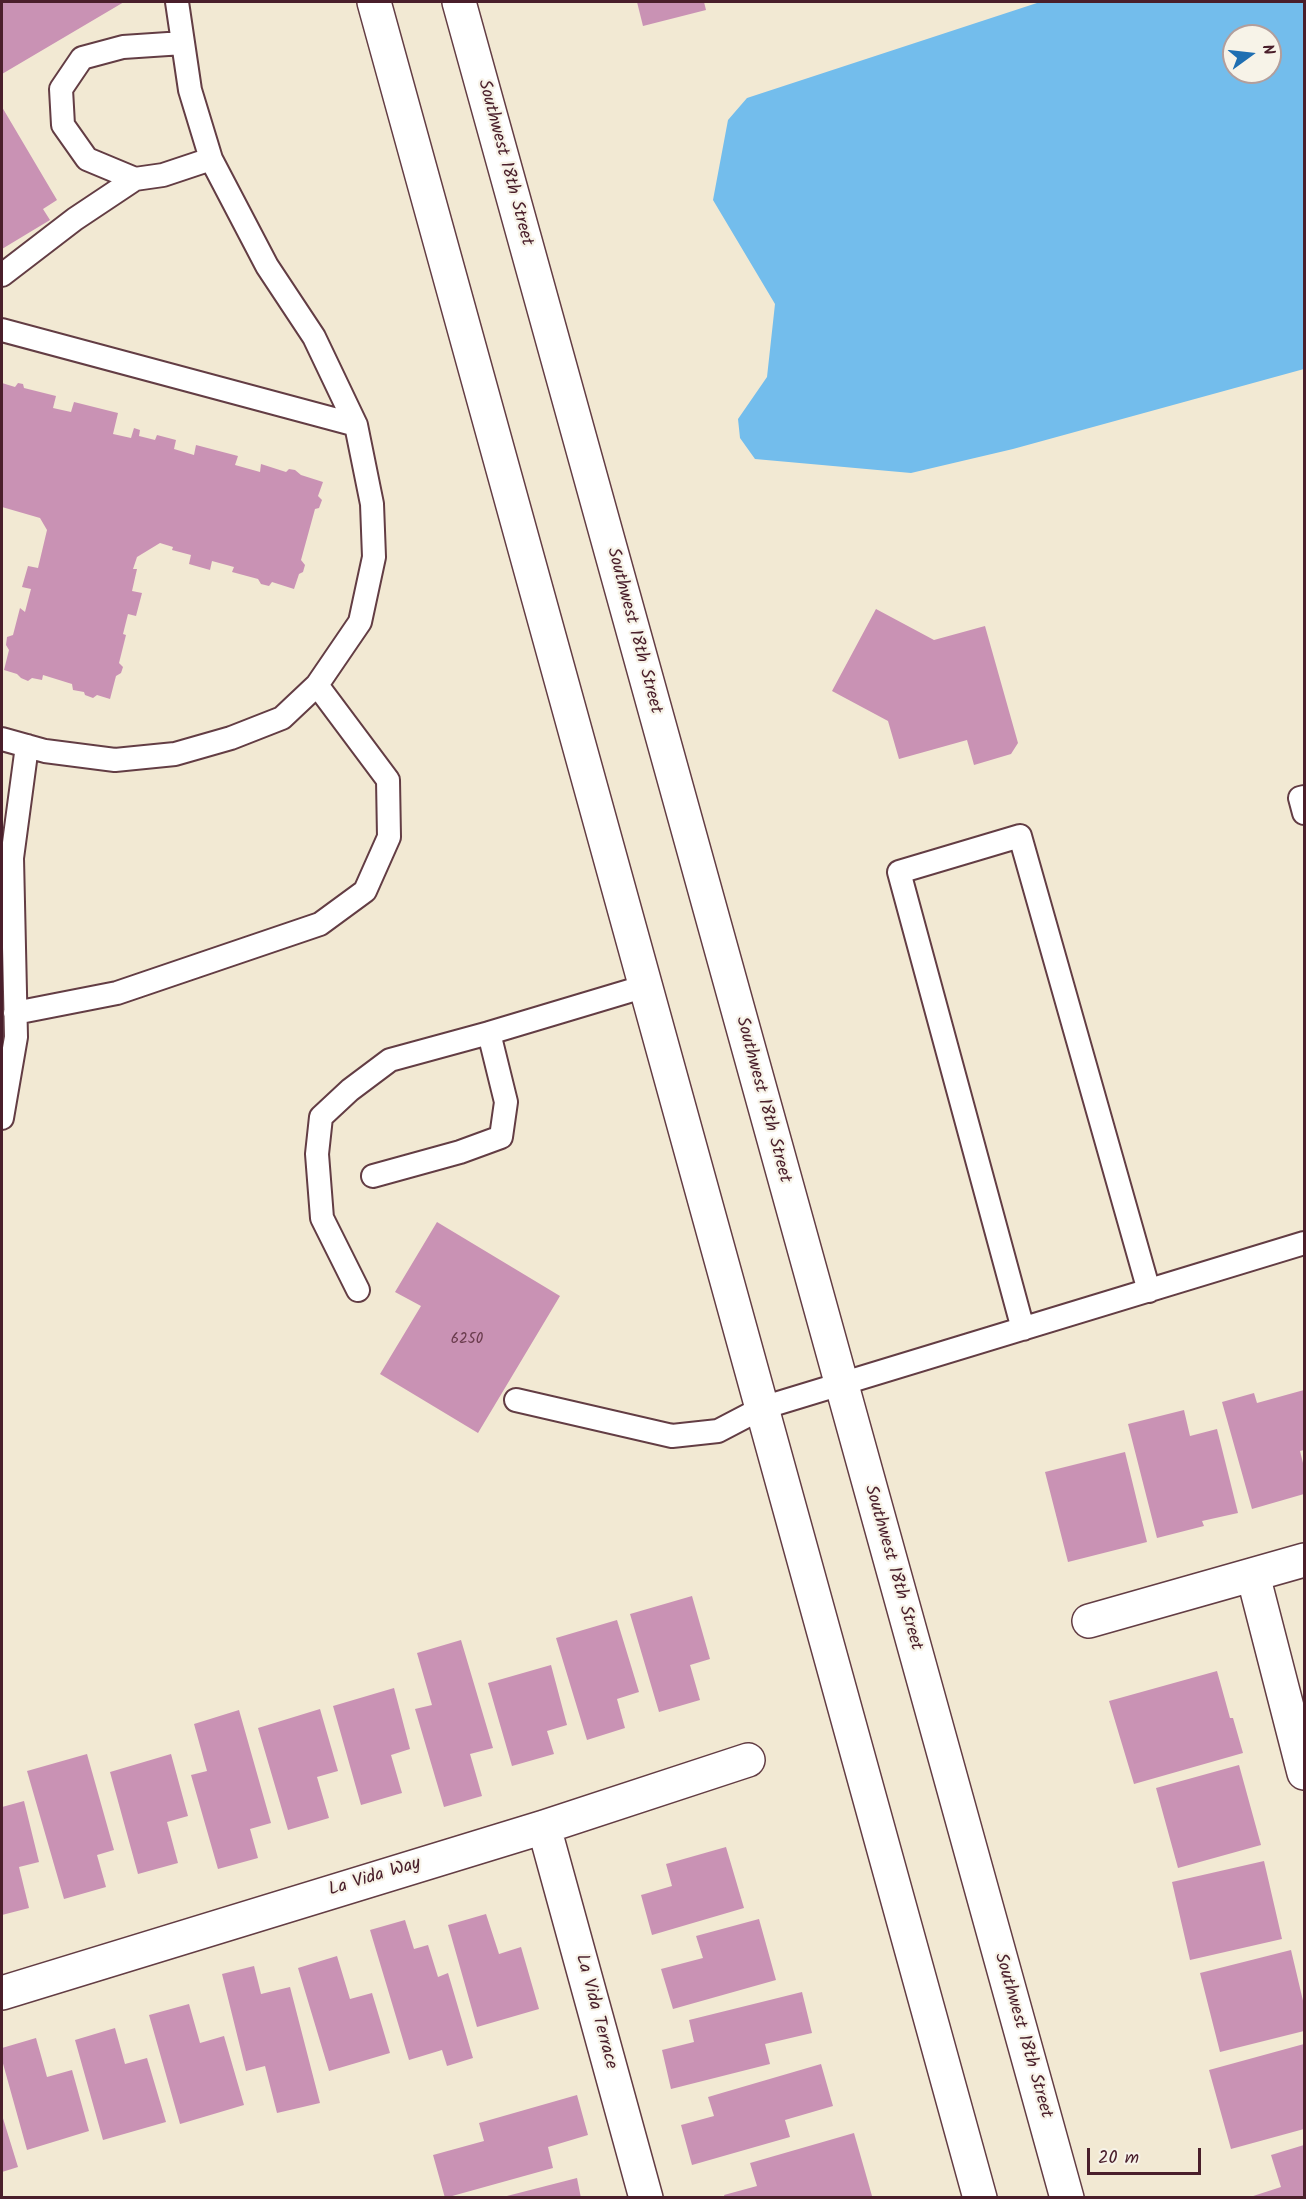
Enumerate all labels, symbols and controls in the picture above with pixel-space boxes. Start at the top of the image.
north arrow [1222,24,1282,84]
text: N [1255,42,1281,58]
street label: Southwest 18th Street [471,78,537,248]
street label: Southwest 18th Street [600,546,666,716]
street label: Southwest 18th Street [729,1015,795,1185]
house number: 6250 [451,1331,483,1349]
street label: Southwest 18th Street [858,1483,926,1653]
street label: La Vida Way [326,1854,424,1902]
street label: Southwest 18th Street [988,1951,1056,2121]
street label: La Vida Terrace [569,1952,621,2072]
scale bar [1090,2136,1204,2174]
text: 20 m [1098,2144,1139,2173]

